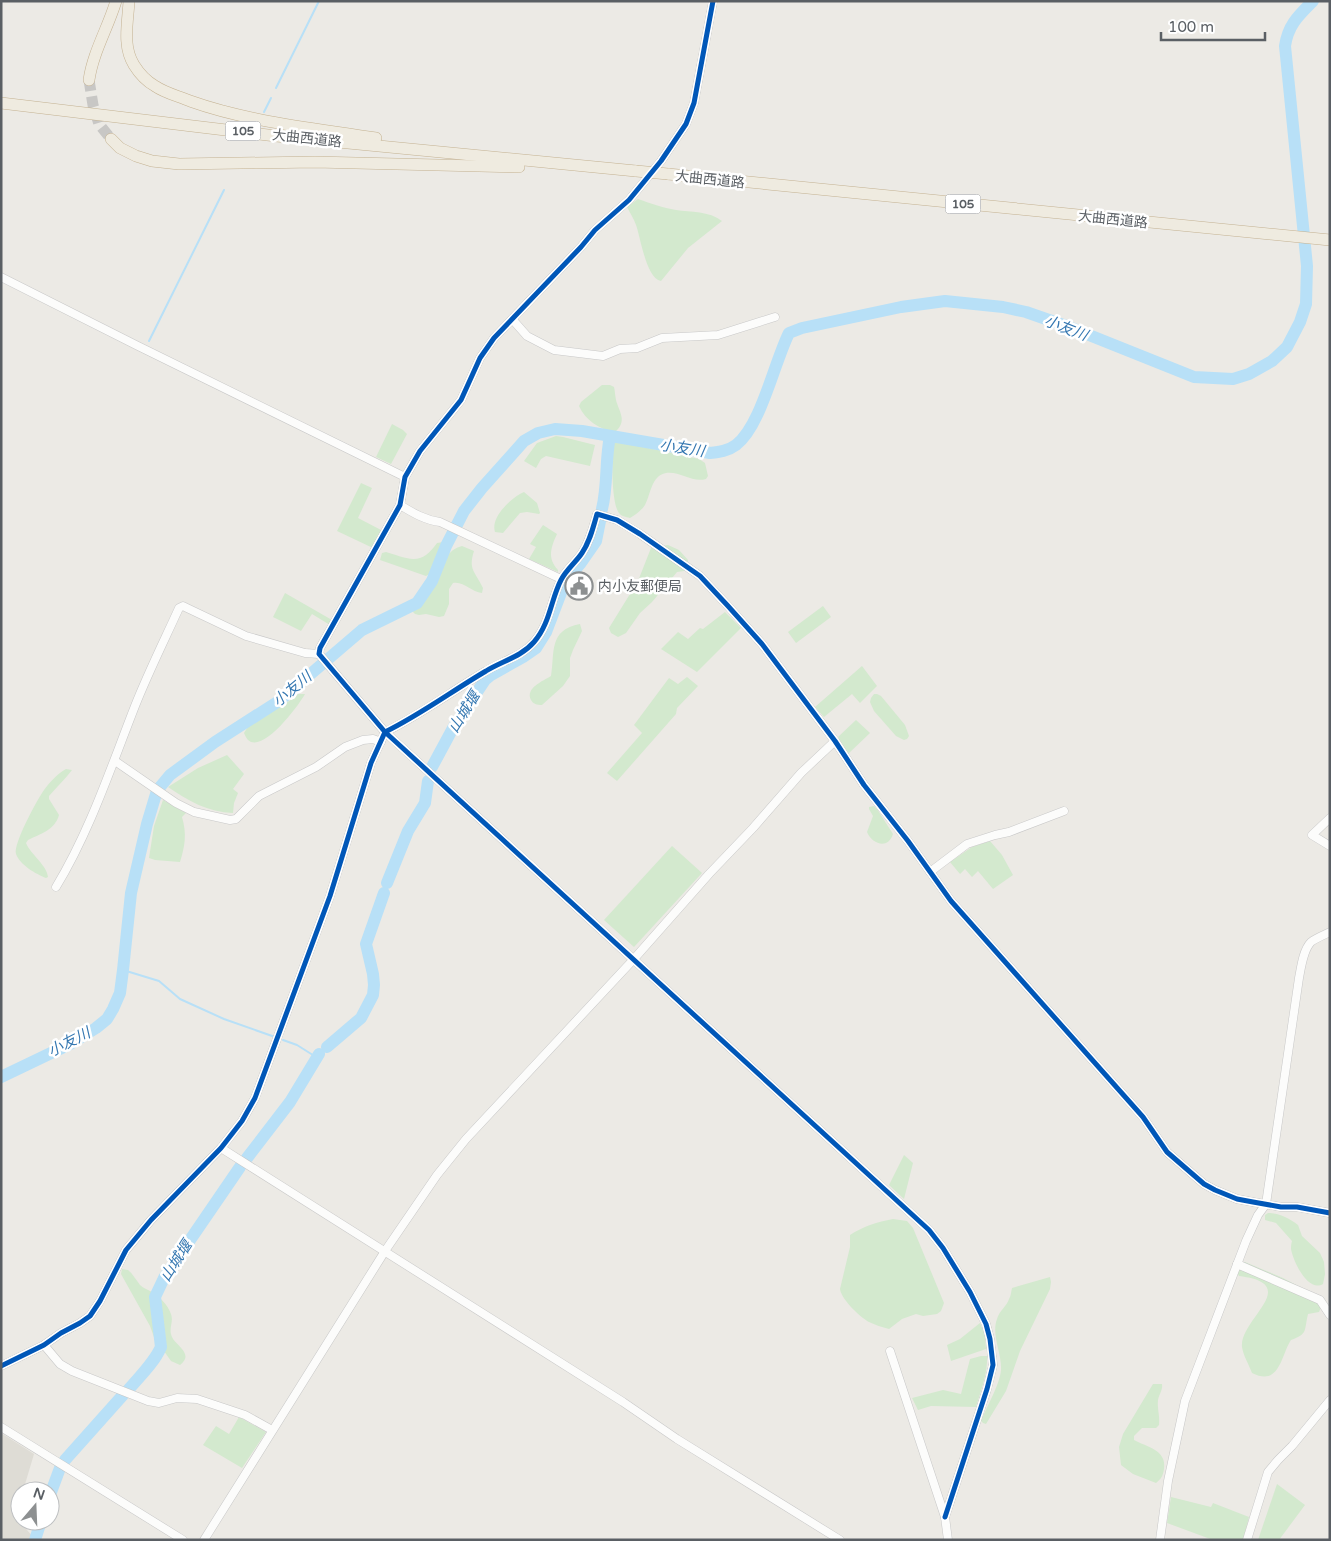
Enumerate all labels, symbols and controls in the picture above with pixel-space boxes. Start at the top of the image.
scale bar [1161,10,1265,42]
text: 100 m [1168,18,1214,36]
road number: 105 [226,122,260,140]
street label: 大曲西道路 [271,126,343,151]
street label: 大曲西道路 [674,167,746,192]
road number: 105 [946,194,980,213]
street label: 大曲西道路 [1077,207,1149,232]
water label: 小友川 [1042,312,1092,345]
water label: 小友川 [658,436,708,461]
public building icon: 内小友郵便局 [564,571,594,601]
place label: 内小友郵便局 [598,578,682,595]
water label: 小友川 [269,666,317,710]
water label: 山城堰 [444,686,485,736]
water label: 小友川 [45,1023,95,1060]
water label: 山城堰 [156,1235,197,1285]
north arrow [10,1481,60,1531]
text: N [31,1484,47,1504]

